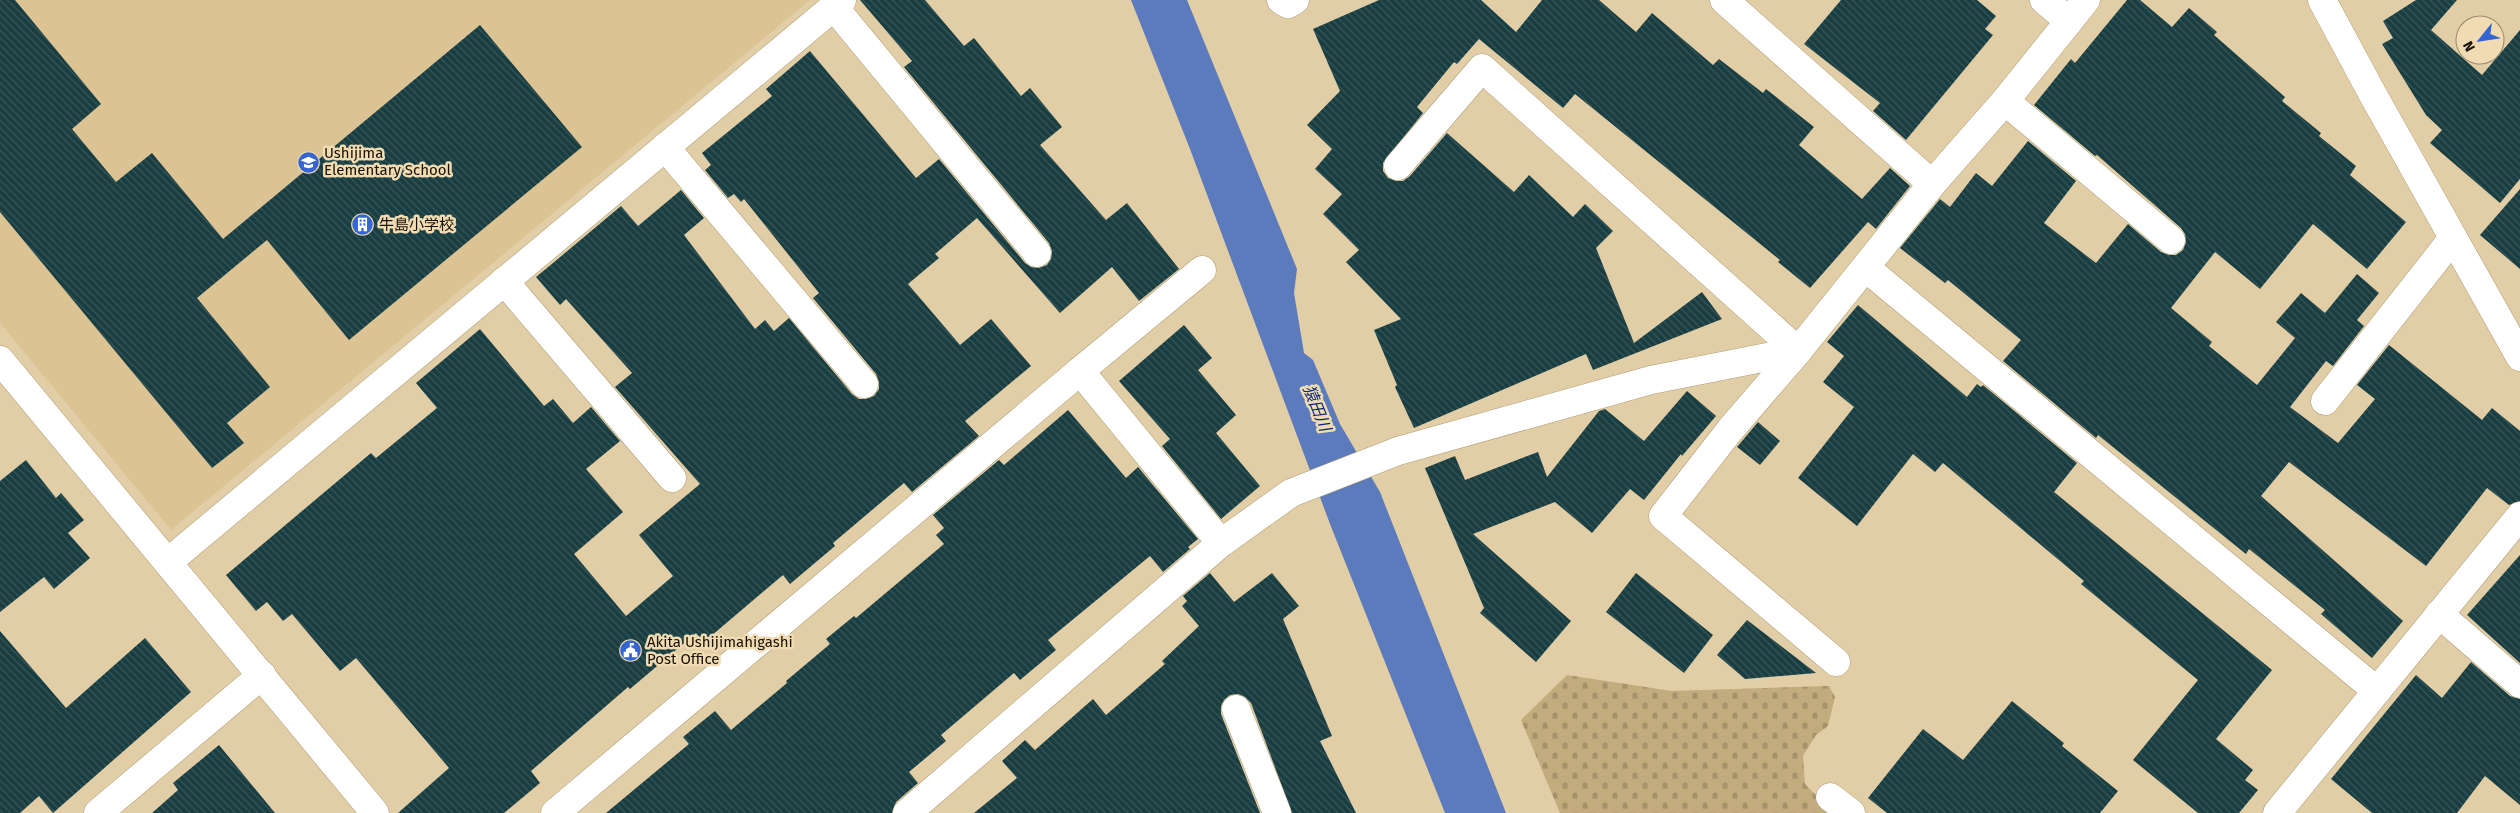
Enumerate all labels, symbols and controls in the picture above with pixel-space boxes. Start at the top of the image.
north arrow [2455,15,2505,65]
text: N [2459,38,2479,55]
place label: Ushijima Elementary School [324,144,452,179]
school or university icon: Ushijima Elementary School [296,150,320,174]
building icon: 牛島小学校 [351,213,375,237]
place label: 牛島小学校 [379,216,454,234]
water label: 猿田川 [1299,382,1336,436]
place label: Akita Ushijimahigashi Post Office [647,633,793,668]
public building icon: Akita Ushijimahigashi Post Office [619,639,643,663]

